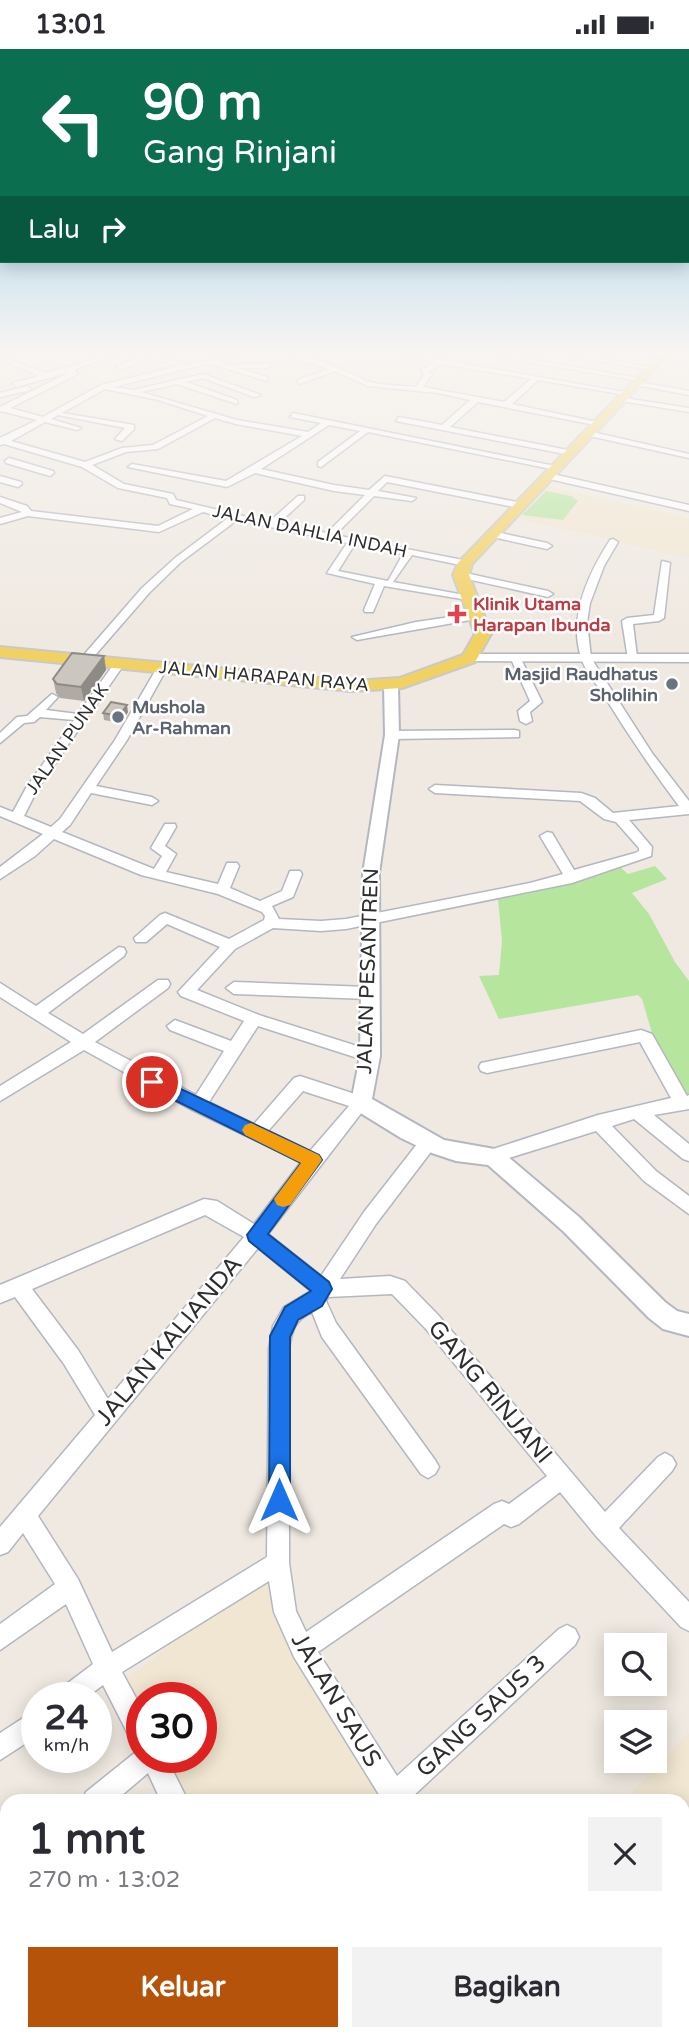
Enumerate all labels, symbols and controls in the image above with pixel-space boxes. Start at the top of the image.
text: 13:01 [35,9,107,40]
text: 90 m [143,74,262,133]
icon: left [28,77,119,168]
text: Gang Rinjani [143,134,337,172]
icon: right [94,210,132,248]
text: Lalu [28,214,80,245]
street label: JALAN DAHLIA INDAH [211,500,409,562]
place label: Klinik Utama Harapan Ibunda [473,593,611,636]
marker: Klinik Utama Harapan Ibunda [447,604,467,624]
street label: JALAN HARAPAN RAYA [158,656,370,696]
place label: Masjid Raudhatus Sholihin [504,663,658,706]
marker: Masjid Raudhatus Sholihin [664,676,680,692]
street label: JALAN PUNAK [21,679,113,799]
place label: Mushola Ar-Rahman [132,696,231,739]
marker: Mushola Ar-Rahman [110,709,126,725]
street label: JALAN PESANTREN [352,868,384,1074]
pin [122,1052,182,1112]
icon: arrive [133,1063,171,1101]
street label: JALAN KALIANDA [90,1250,248,1432]
street label: GANG RINJANI [422,1314,558,1470]
position arrow [242,1463,316,1537]
street label: JALAN SAUS [285,1628,387,1772]
map controls [604,1633,667,1773]
button: search [604,1633,667,1696]
street label: GANG SAUS 3 [410,1649,552,1783]
speed limit sign: 30 [126,1682,217,1773]
text: 24 [45,1697,88,1739]
button: layers [604,1710,667,1773]
text: km/h [44,1734,89,1756]
text: 1 mnt [28,1814,145,1865]
button: close [588,1817,662,1891]
text: 270 m · 13:02 [28,1866,180,1894]
button: Keluar [28,1947,338,2027]
button: Bagikan [352,1947,662,2027]

